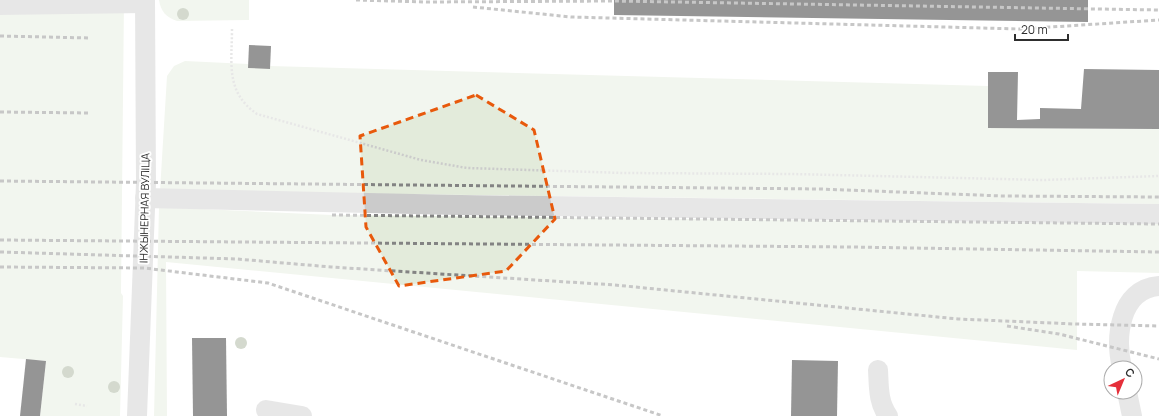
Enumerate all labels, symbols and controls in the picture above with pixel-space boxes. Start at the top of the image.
scale bar [1015,16,1068,42]
text: 20 m [1021,21,1048,38]
street label: ІНЖЫНЕРНАЯ ВУЛІЦА [136,153,152,263]
north arrow [1103,360,1143,400]
text: С [1122,364,1138,381]

